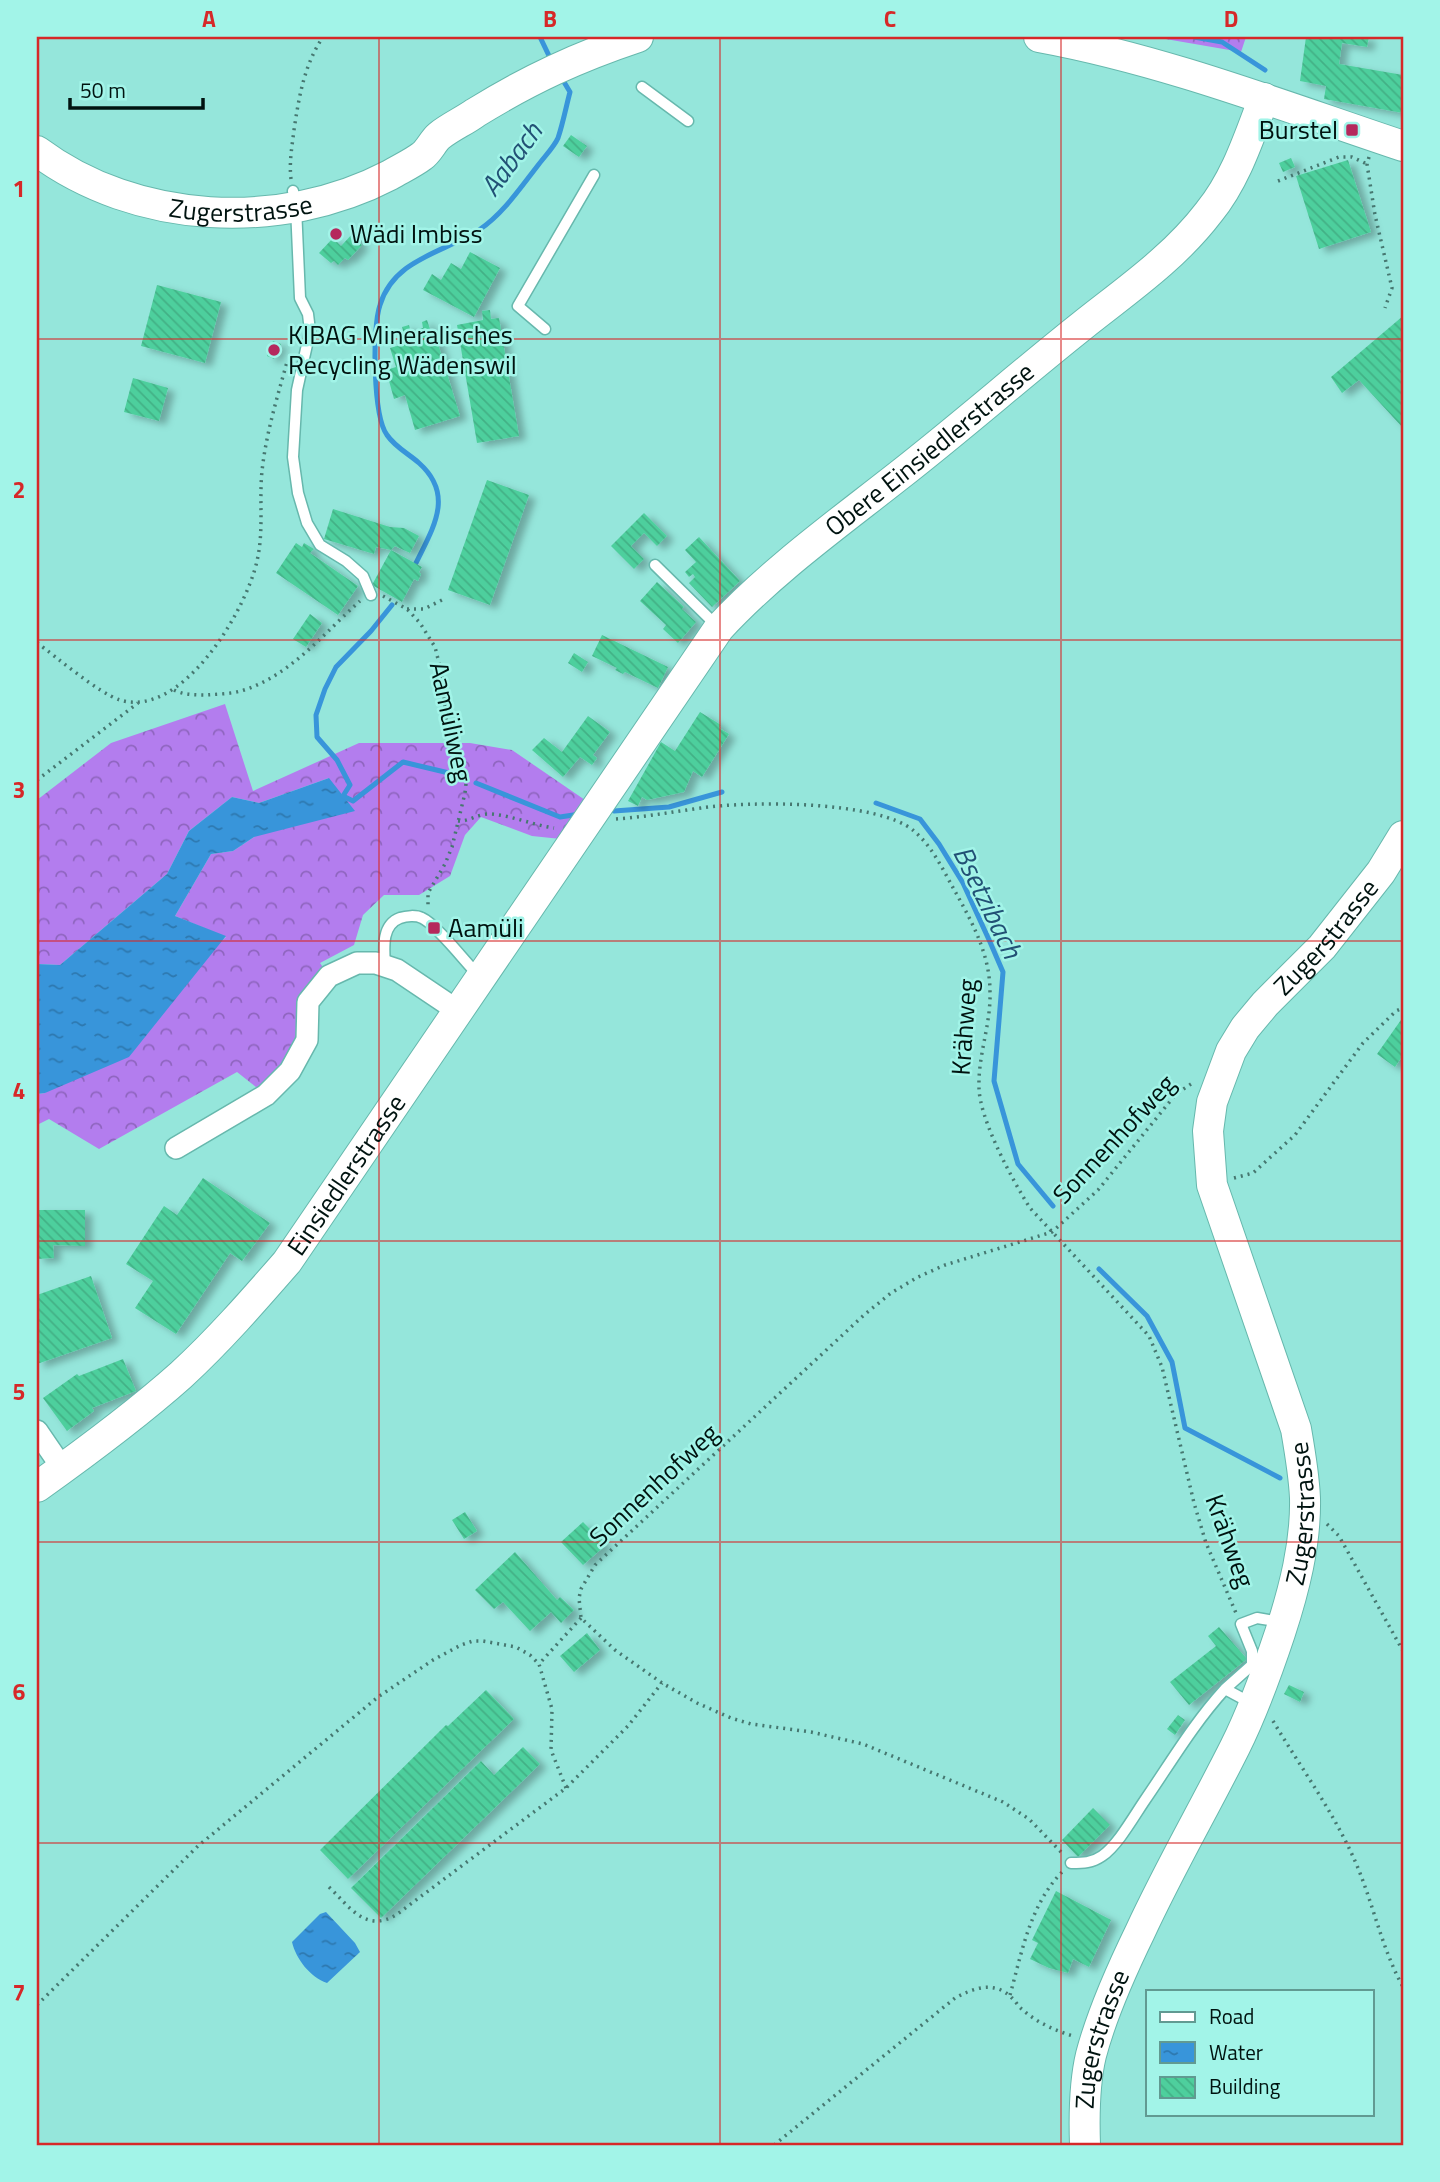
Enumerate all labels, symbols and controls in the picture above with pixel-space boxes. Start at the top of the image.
text: A [202,1,216,36]
text: B [543,1,557,36]
text: C [884,1,896,36]
text: D [1224,1,1238,36]
scale bar [70,66,203,110]
text: 50 m [80,74,126,106]
place label: Burstel [1259,110,1338,149]
water label: Aabach [469,112,553,205]
marker: Burstel [1344,122,1360,138]
text: 1 [13,171,25,206]
street label: Zugerstrasse [166,184,316,232]
place label: Wädi Imbiss [350,214,483,253]
marker: Wädi Imbiss [328,226,344,242]
place label: KIBAG Mineralisches Recycling Wädenswil [288,315,517,384]
marker: KIBAG Mineralisches Recycling Wädenswil [266,342,282,358]
street label: Obere Einsiedlerstrasse [816,353,1042,545]
text: 2 [13,472,25,507]
street label: Aamüliweg [420,658,483,786]
text: 3 [13,772,25,807]
water label: Bsetzibach [943,838,1035,966]
street label: Zugerstrasse [1264,870,1388,1004]
place label: Aamüli [448,908,524,947]
marker: Aamüli [426,920,442,936]
street label: Krähweg [941,977,986,1077]
street label: Sonnenhofweg [1043,1065,1184,1212]
text: 4 [13,1073,25,1108]
street label: Einsiedlerstrasse [277,1086,415,1263]
text: 5 [13,1374,25,1409]
street label: Sonnenhofweg [580,1414,727,1555]
street label: Zugerstrasse [1275,1439,1324,1589]
street label: Krähweg [1196,1489,1265,1593]
text: 6 [13,1674,26,1709]
street label: Zugerstrasse [1065,1963,1139,2110]
text: 7 [13,1975,25,2010]
legend [1146,1990,1374,2116]
text: Road [1209,2000,1254,2032]
text: Water [1209,2036,1263,2068]
text: Building [1209,2070,1281,2102]

